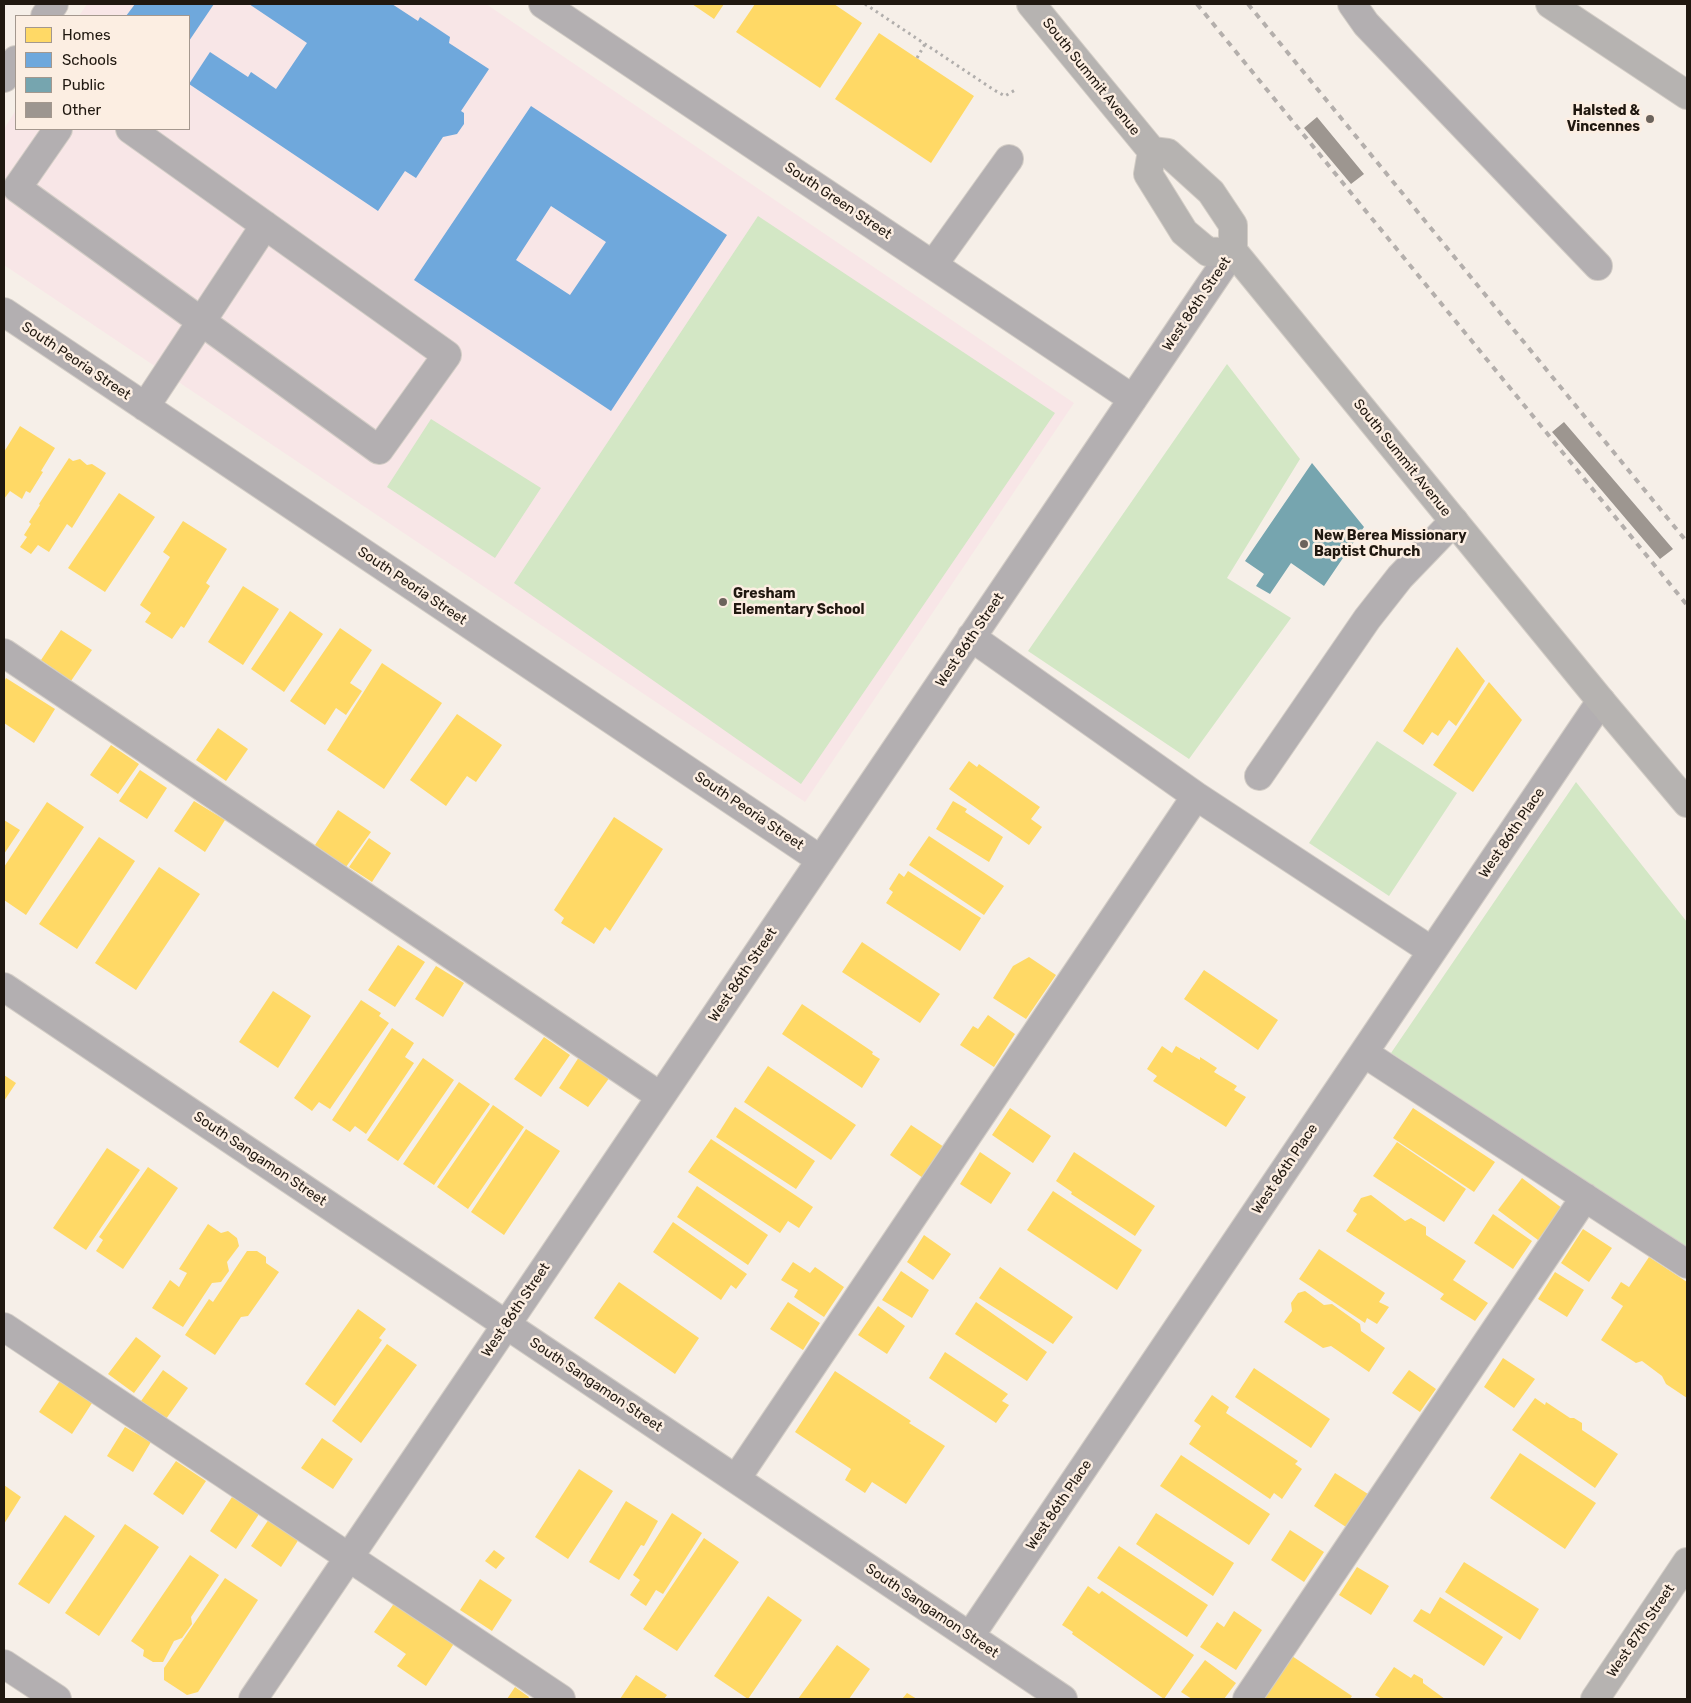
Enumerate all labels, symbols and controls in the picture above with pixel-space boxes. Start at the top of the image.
legend [15,15,190,130]
street label: South Summit Avenue [1039,15,1143,139]
text: Homes [62,26,111,44]
text: Schools [62,51,117,69]
text: Public [62,76,105,94]
text: Other [62,101,101,119]
place label: Halsted & Vincennes [1567,103,1640,136]
marker: Halsted & Vincennes [1644,113,1656,125]
street label: South Green Street [781,159,895,243]
street label: West 86th Street [1159,254,1235,354]
street label: South Peoria Street [18,318,134,404]
street label: South Summit Avenue [1350,396,1454,520]
place label: New Berea Missionary Baptist Church [1314,528,1467,560]
marker: New Berea Missionary Baptist Church [1298,538,1310,550]
street label: South Peoria Street [354,543,470,629]
place label: Gresham Elementary School [733,586,865,618]
street label: West 86th Street [932,590,1008,690]
marker: Gresham Elementary School [717,596,729,608]
street label: South Peoria Street [691,768,807,854]
street label: West 86th Place [1476,785,1548,881]
street label: West 86th Street [705,925,781,1025]
street label: South Sangamon Street [190,1108,330,1210]
street label: West 86th Place [1249,1121,1321,1217]
street label: West 86th Street [478,1260,554,1360]
street label: South Sangamon Street [526,1334,666,1436]
street label: West 86th Place [1023,1457,1095,1553]
street label: South Sangamon Street [862,1560,1002,1662]
street label: West 87th Street [1604,1581,1678,1681]

